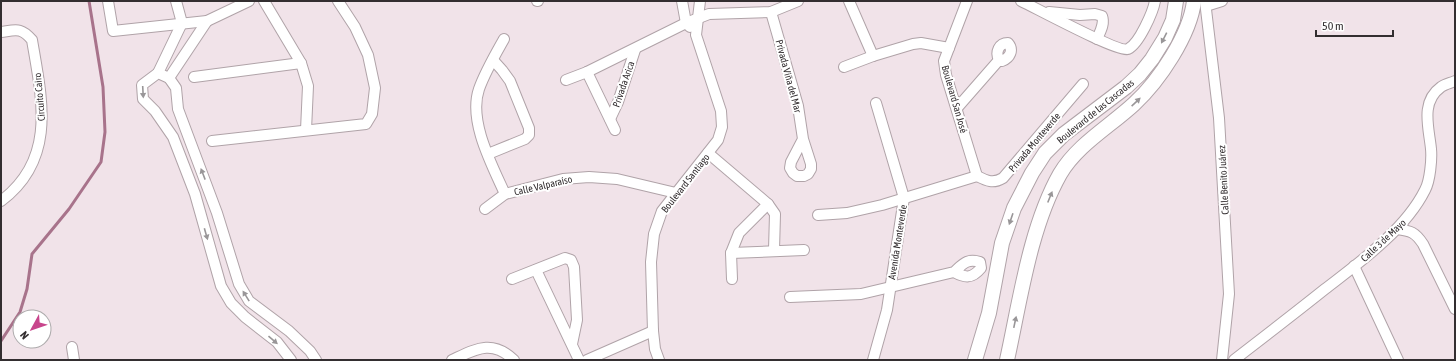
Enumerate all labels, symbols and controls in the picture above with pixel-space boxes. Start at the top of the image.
scale bar [1316,12,1393,38]
text: 50 m [1322,19,1344,33]
one-way arrow [1161,32,1168,44]
street label: Privada Viña del Mar [773,38,804,115]
street label: Privada Arica [610,59,637,109]
street label: Boulevard San José [940,64,970,135]
street label: Circuito Cairo [32,72,47,122]
street label: Boulevard de las Cascadas [1055,77,1136,146]
one-way arrow [140,86,146,99]
one-way arrow [1131,97,1141,107]
street label: Privada Monteverde [1006,110,1063,174]
street label: Calle Benito Juárez [1216,145,1231,215]
street label: Boulevard Santiago [659,152,712,215]
one-way arrow [199,168,205,180]
street label: Calle Valparaíso [513,173,574,198]
one-way arrow [1047,190,1053,202]
street label: Avenida Monteverde [886,203,909,280]
one-way arrow [1007,213,1013,225]
street label: Calle 3 de Mayo [1359,217,1408,264]
one-way arrow [203,228,209,240]
one-way arrow [243,291,250,302]
north arrow [12,309,52,349]
one-way arrow [1013,316,1019,328]
text: N [18,329,31,342]
one-way arrow [269,335,278,344]

